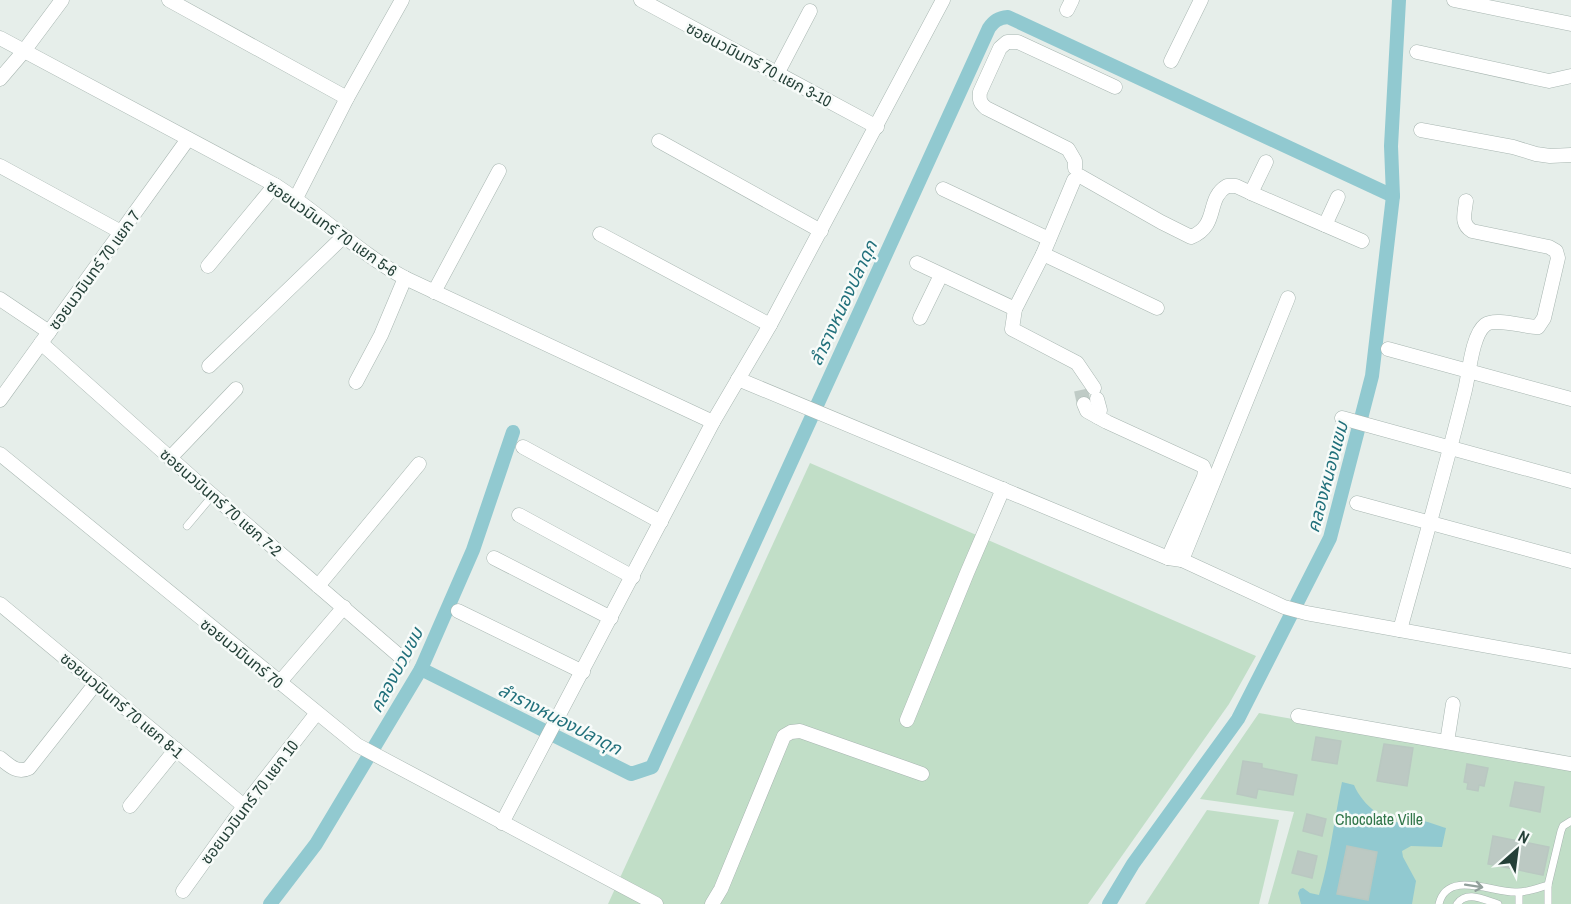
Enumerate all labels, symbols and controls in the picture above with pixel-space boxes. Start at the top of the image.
street label: ซอยนวมินทร์ 70 แยก 3-10 [682,16,836,112]
street label: ซอยนวมินทร์ 70 แยก 5-6 [262,175,402,281]
street label: ซอยนวมินทร์ 70 แยก 7 [43,206,145,334]
water label: ลำรางหนองปลาดุก [803,235,883,370]
water label: คลองหนองแขม [1300,417,1354,535]
street label: ซอยนวมินทร์ 70 แยก 7-2 [155,443,287,561]
street label: ซอยนวมินทร์ 70 [196,613,288,693]
water label: คลองบวบขม [363,621,430,717]
street label: ซอยนวมินทร์ 70 แยก 8-1 [56,647,189,764]
water label: ลำรางหนองปลาดุก [494,677,627,761]
street label: ซอยนวมินทร์ 70 แยก 10 [195,735,303,869]
park label: Chocolate Ville [1335,808,1423,830]
north arrow [1487,820,1547,880]
text: N [1515,825,1533,849]
one-way arrow [1463,881,1483,892]

